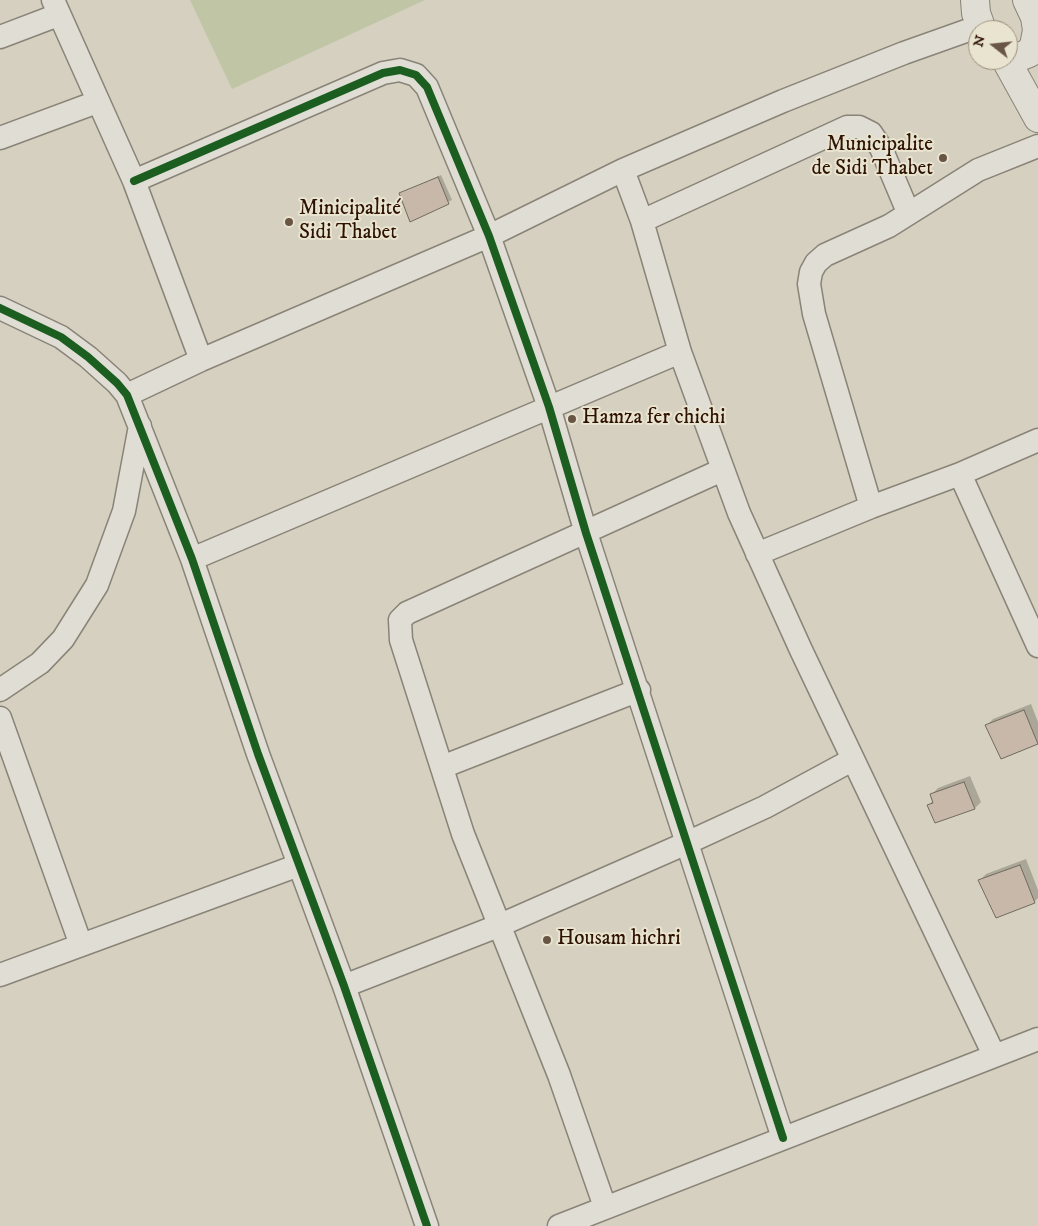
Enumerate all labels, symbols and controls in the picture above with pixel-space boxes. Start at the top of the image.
north arrow [968,20,1018,70]
text: N [969,33,990,49]
place label: Municipalite de Sidi Thabet [811,133,933,183]
marker: Municipalite de Sidi Thabet [937,152,949,164]
place label: Minicipalité Sidi Thabet [299,197,401,247]
marker: Minicipalité Sidi Thabet [283,216,295,228]
place label: Hamza fer chichi [582,406,725,432]
marker: Hamza fer chichi [566,413,578,425]
place label: Housam hichri [557,927,681,953]
marker: Housam hichri [541,934,553,946]

